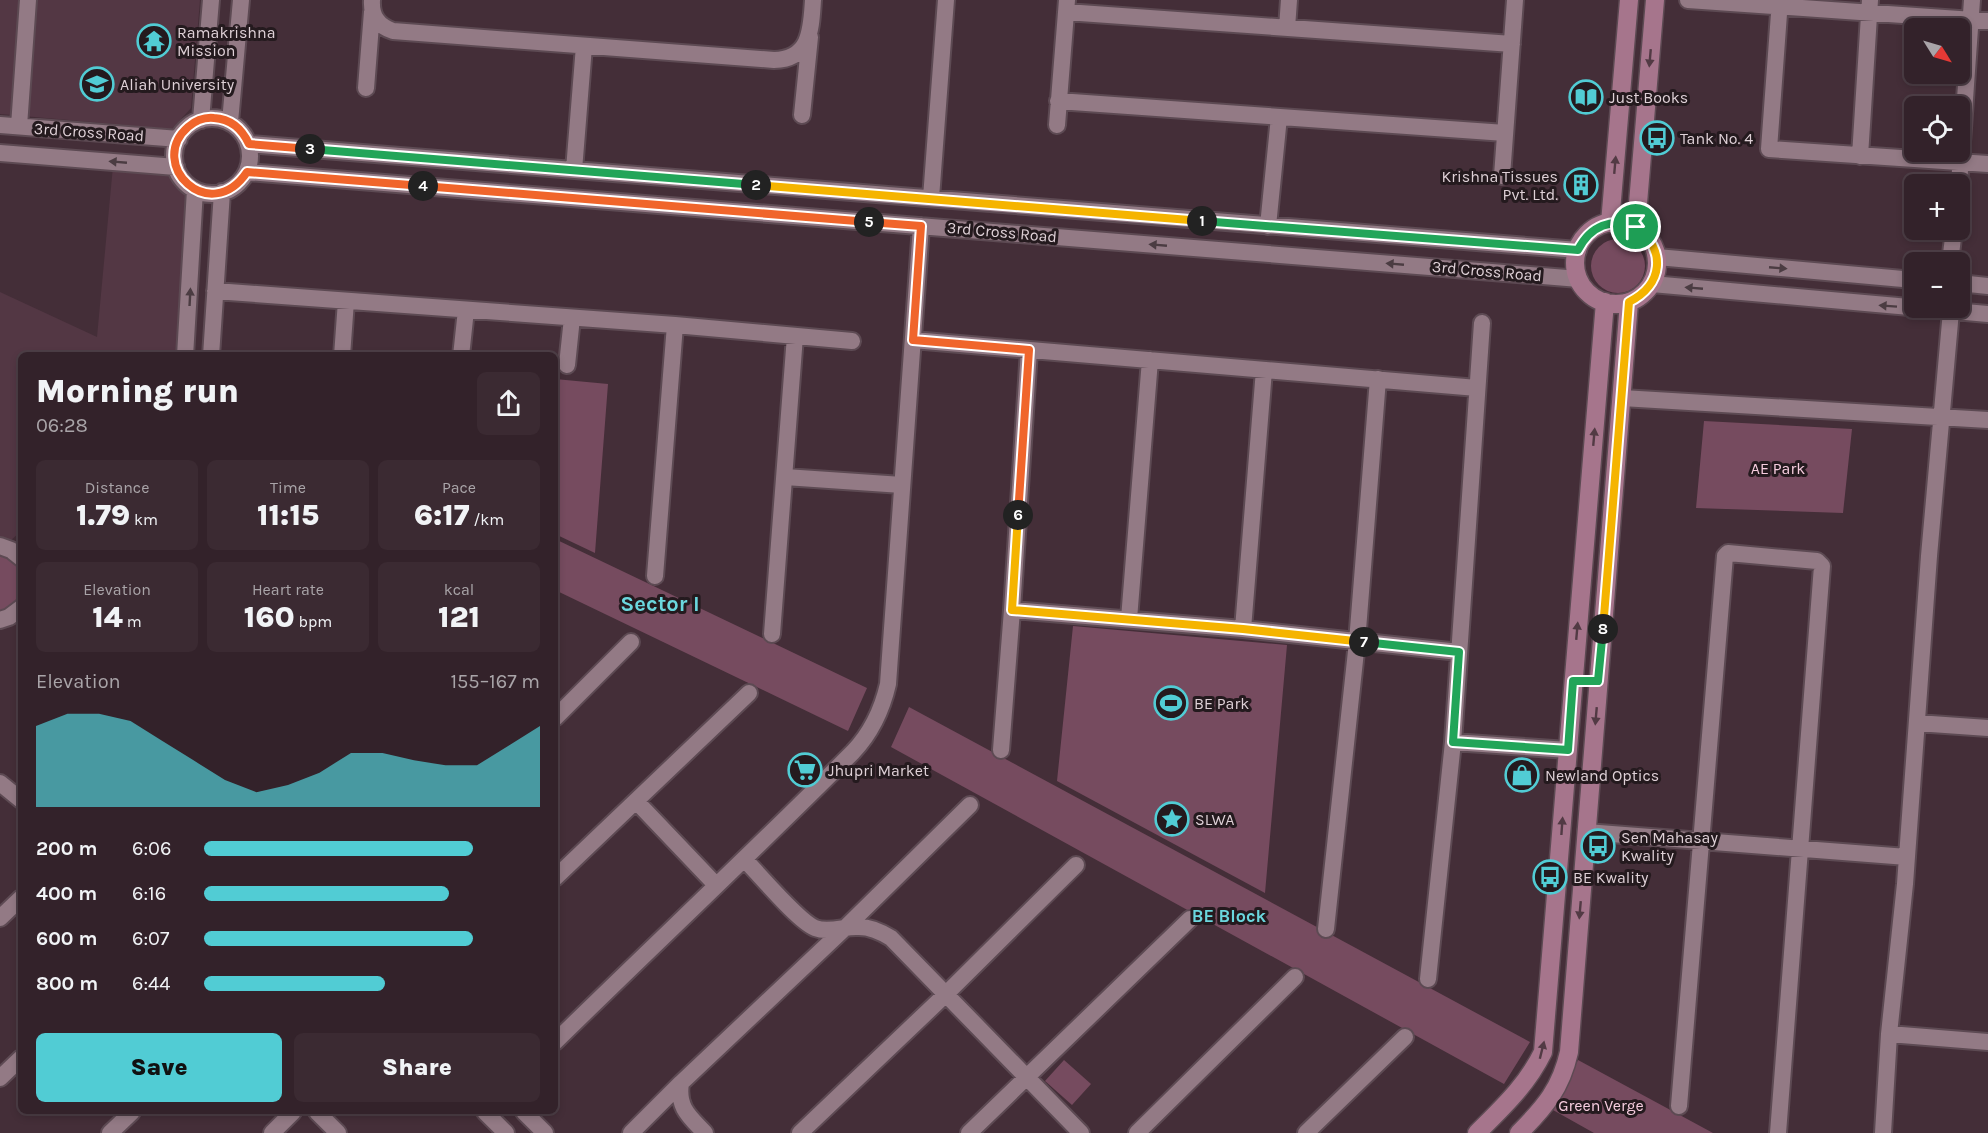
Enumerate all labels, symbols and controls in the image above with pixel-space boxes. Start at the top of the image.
north arrow [1904,18,1970,84]
map controls [1904,18,1970,318]
temple icon: Ramakrishna Mission [136,23,172,59]
place label: Ramakrishna Mission [177,23,275,60]
one-way arrow [1645,49,1655,68]
school or university icon: Aliah University [79,66,115,102]
place label: Aliah University [120,75,235,94]
library icon: Just Books [1568,79,1604,115]
place label: Just Books [1609,88,1688,107]
button: locate [1904,96,1970,162]
street label: 3rd Cross Road [33,119,145,145]
bus stop icon: Tank No. 4 [1639,120,1675,156]
place label: Tank No. 4 [1680,129,1753,148]
pin: 3 [295,134,325,164]
text: 3 [305,139,315,158]
one-way arrow [1610,155,1620,174]
one-way arrow [108,157,127,167]
place label: Krishna Tissues Pvt. Ltd. [1441,167,1558,204]
building icon: Krishna Tissues Pvt. Ltd. [1563,167,1599,203]
pin: 2 [741,170,771,200]
pin: 4 [408,171,438,201]
button: + [1904,174,1970,240]
text: 2 [751,175,761,194]
text: 4 [418,176,428,195]
pin [1610,201,1661,252]
pin: 1 [1187,206,1217,236]
pin: 5 [854,207,884,237]
icon: arrive [1619,210,1652,243]
text: 1 [1199,211,1205,230]
text: 5 [864,212,874,231]
street label: 3rd Cross Road [946,218,1058,246]
one-way arrow [1149,240,1168,250]
button: − [1904,252,1970,318]
street label: 3rd Cross Road [1431,257,1543,285]
one-way arrow [1385,259,1404,269]
one-way arrow [1768,263,1787,273]
one-way arrow [1684,283,1703,293]
one-way arrow [185,288,194,307]
one-way arrow [1878,301,1897,311]
text: Morning run [36,372,239,410]
button: share [477,372,540,435]
text: 06:28 [36,414,88,437]
one-way arrow [1589,427,1599,446]
park label: AE Park [1751,459,1805,478]
text: Distance [85,478,149,497]
text: Time [270,478,306,497]
text: Pace [442,478,476,497]
text: 1.79 [76,497,130,533]
text: 11:15 [257,497,319,533]
text: 6:17 [414,497,470,533]
pin: 6 [1003,500,1033,530]
text: 6 [1013,505,1023,524]
text: km [130,510,158,529]
text: /km [470,510,504,529]
text: Elevation [83,580,151,599]
text: Heart rate [252,580,324,599]
text: kcal [444,580,474,599]
district label: Sector I [620,591,700,617]
text: 14 [92,599,123,635]
text: 160 [244,599,295,635]
text: 121 [438,599,480,635]
text: m [123,612,142,631]
text: bpm [295,612,332,631]
pin: 8 [1588,614,1618,644]
text: 8 [1598,619,1608,638]
one-way arrow [1573,622,1582,641]
pin: 7 [1349,627,1379,657]
text: 7 [1360,632,1368,651]
text: Elevation [36,670,121,693]
text: 155–167 m [450,670,540,693]
sports icon: BE Park [1153,685,1189,721]
place label: BE Park [1194,694,1249,713]
one-way arrow [1591,706,1600,725]
supermarket icon: Jhupri Market [787,752,823,788]
shop icon: Newland Optics [1504,757,1540,793]
place label: Jhupri Market [828,761,929,780]
place label: Newland Optics [1545,766,1659,785]
place icon: SLWA [1154,801,1190,837]
place label: SLWA [1195,810,1235,829]
one-way arrow [1557,816,1567,835]
bus stop icon: Sen Mahasay Kwality [1580,828,1616,864]
place label: Sen Mahasay Kwality [1621,828,1718,865]
text: 200 m [36,837,97,860]
text: 6:06 [132,837,171,860]
bus stop icon: BE Kwality [1532,859,1568,895]
place label: BE Kwality [1573,868,1649,887]
text: 400 m [36,882,97,905]
text: 6:16 [132,882,166,905]
one-way arrow [1575,901,1585,920]
district label: BE Block [1192,905,1266,927]
text: 600 m [36,927,97,950]
text: 6:07 [132,927,169,950]
text: 800 m [36,972,98,995]
text: 6:44 [132,972,170,995]
button: Save [36,1033,282,1102]
button: Share [294,1033,540,1102]
one-way arrow [1537,1041,1547,1059]
park label: Green Verge [1558,1096,1644,1115]

